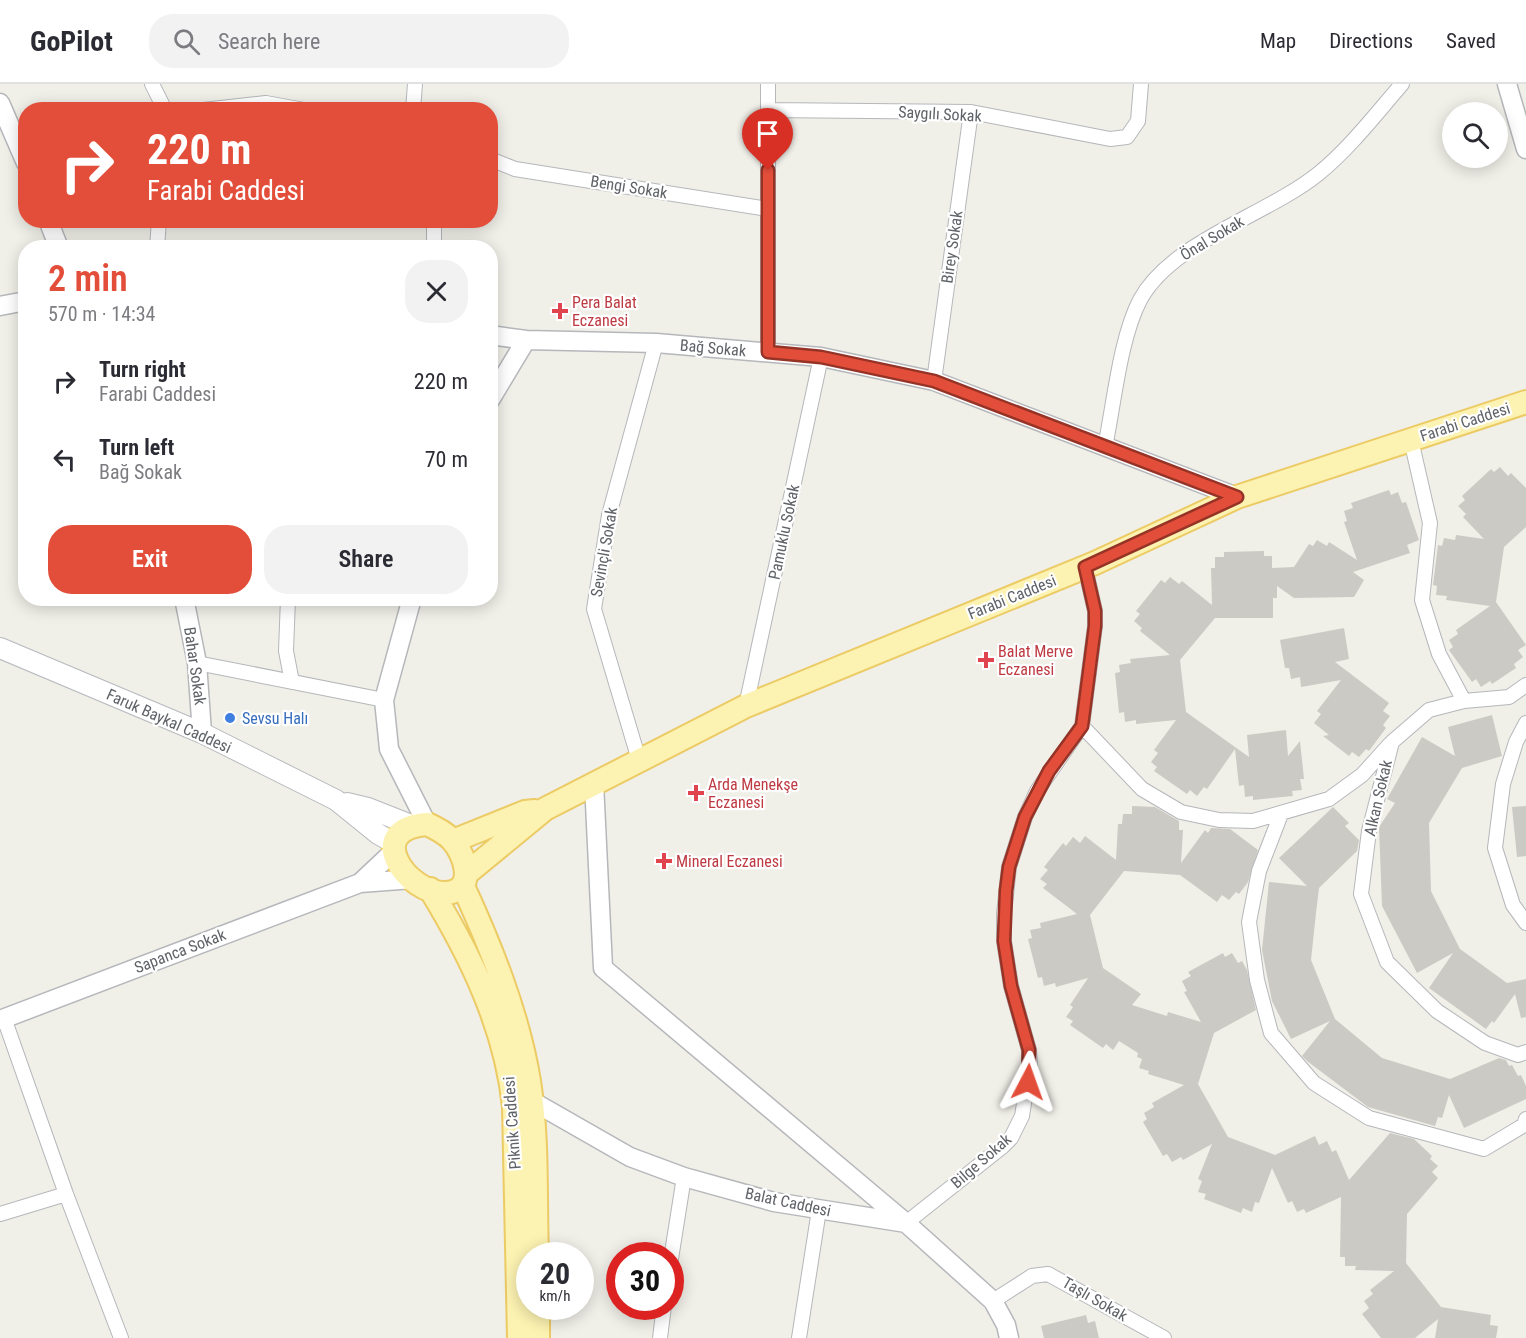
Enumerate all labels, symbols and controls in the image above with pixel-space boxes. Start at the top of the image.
search box [149,14,569,68]
text: GoPilot [30,25,113,58]
icon: search [170,25,203,58]
text: Search here [218,29,320,54]
text: Map [1260,29,1296,53]
text: Directions [1329,29,1413,53]
text: Saved [1446,29,1496,53]
street label: Saygılı Sokak [898,102,983,126]
map controls [1442,102,1508,168]
button: search [1442,102,1508,168]
pin [742,108,793,170]
icon: arrive [751,117,784,150]
text: 220 m [147,125,252,174]
icon: right [48,126,126,204]
street label: Bengi Sokak [589,172,670,203]
text: Farabi Caddesi [147,175,305,207]
street label: Birey Sokak [937,209,967,285]
street label: Önal Sokak [1177,211,1248,264]
text: 2 min [48,258,128,300]
button: close [405,260,468,323]
place label: Pera Balat Eczanesi [572,293,637,330]
text: 570 m · 14:34 [48,302,155,326]
marker: Pera Balat Eczanesi [553,304,567,318]
street label: Bağ Sokak [679,336,748,360]
text: Turn right [99,357,186,382]
icon: right [48,365,81,398]
text: 220 m [414,369,468,394]
text: Farabi Caddesi [99,382,216,406]
street label: Farabi Caddesi [1418,398,1512,446]
text: Turn left [99,435,174,460]
icon: left [48,443,81,476]
text: 70 m [425,447,468,472]
text: Bağ Sokak [99,460,182,484]
street label: Pamuklu Sokak [765,482,804,581]
street label: Sevinçli Sokak [587,505,621,598]
button: Exit [48,525,252,594]
button: Share [264,525,468,594]
street label: Farabi Caddesi [965,571,1059,623]
street label: Bahar Sokak [180,626,210,707]
place label: Balat Merve Eczanesi [998,642,1073,679]
marker: Balat Merve Eczanesi [979,653,993,667]
street label: Faruk Baykal Caddesi [104,685,234,757]
place label: Sevsu Halı [242,709,308,728]
marker: Sevsu Halı [223,711,237,725]
street label: Alkan Sokak [1360,757,1396,838]
place label: Arda Menekşe Eczanesi [708,775,798,812]
marker: Arda Menekşe Eczanesi [689,786,703,800]
place label: Mineral Eczanesi [676,852,783,871]
marker: Mineral Eczanesi [657,854,671,868]
street label: Sapanca Sokak [132,925,229,977]
position arrow [996,1050,1060,1114]
street label: Piknik Caddesi [499,1076,525,1170]
street label: Bilge Sokak [947,1129,1016,1192]
street label: Balat Caddesi [743,1184,833,1220]
speed limit sign: 30 [606,1242,684,1320]
text: 20 [540,1256,570,1291]
street label: Taşlı Sokak [1059,1273,1132,1326]
text: km/h [540,1287,570,1305]

